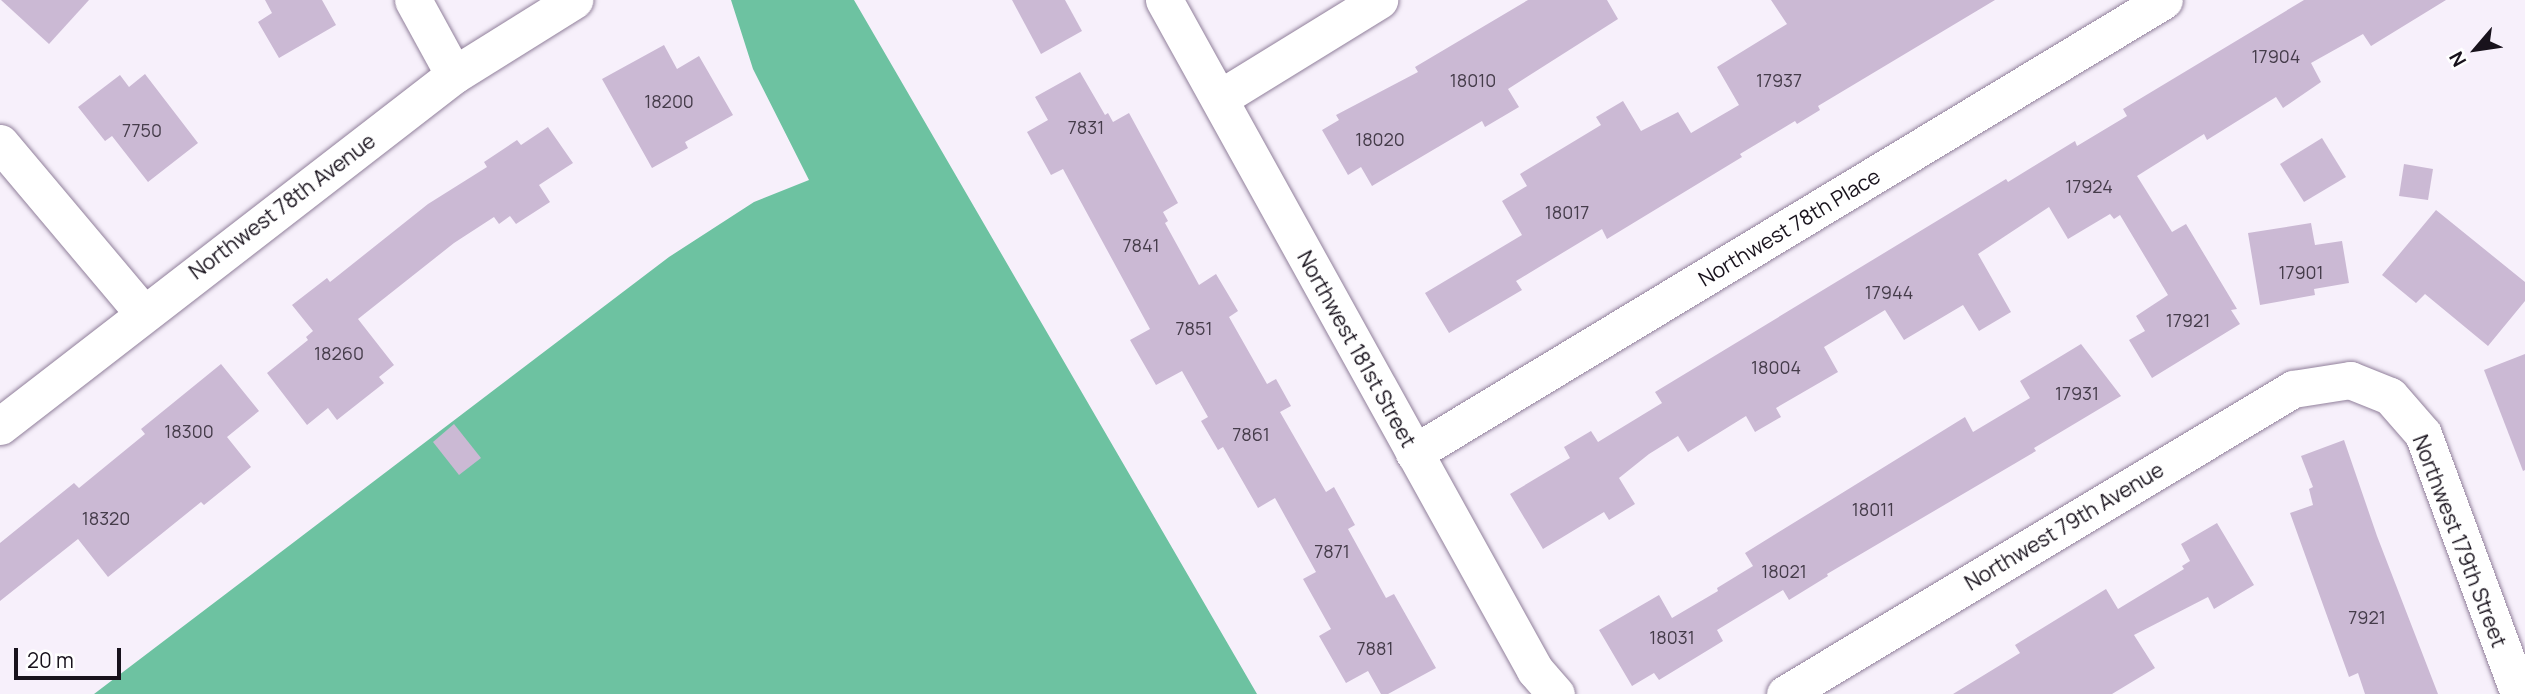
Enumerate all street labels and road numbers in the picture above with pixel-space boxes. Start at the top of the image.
street label: Northwest 78th Avenue [184,128,380,284]
street label: Northwest 78th Place [1694,163,1884,291]
street label: Northwest 181st Street [1292,246,1422,452]
street label: Northwest 179th Street [2408,431,2512,651]
street label: Northwest 79th Avenue [1960,457,2168,595]

